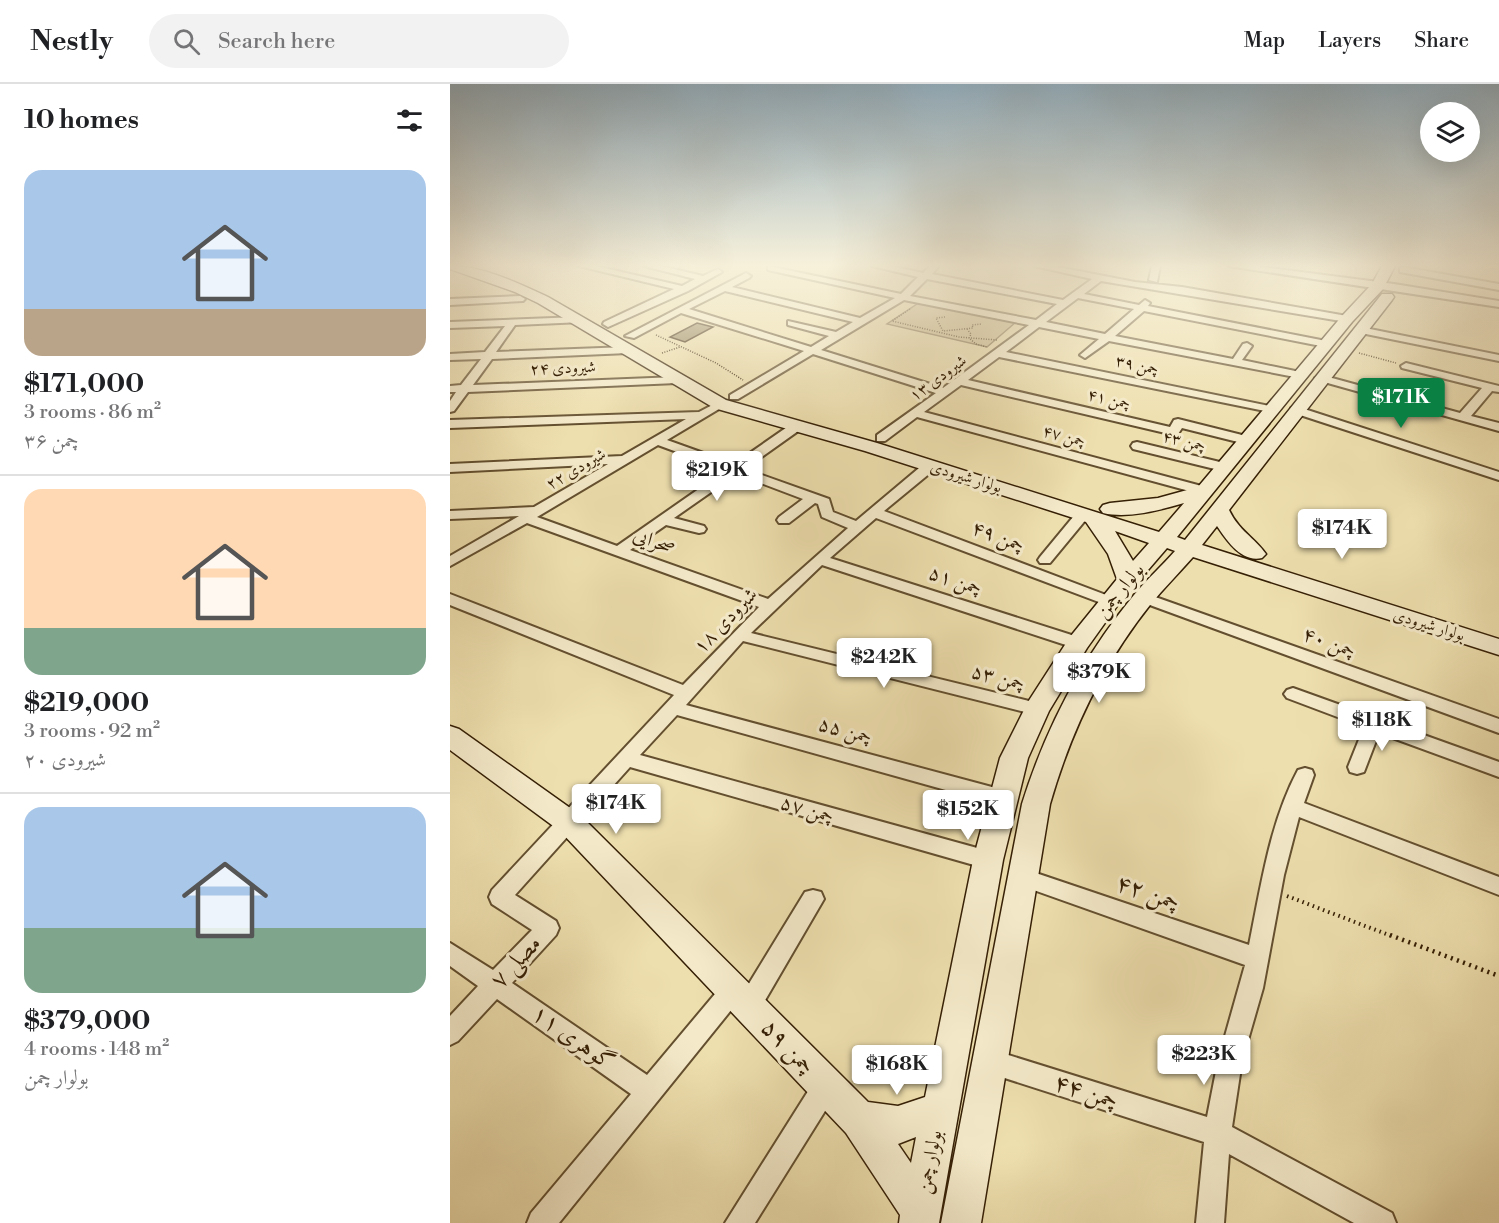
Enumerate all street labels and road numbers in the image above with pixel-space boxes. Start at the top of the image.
street label: شیرودی ۱۳ [906,351,970,405]
street label: چمن ۳۹ [1113,351,1160,380]
street label: شیرودی ۲۴ [530,357,596,379]
street label: چمن ۴۱ [1085,384,1132,415]
street label: چمن ۴۷ [1040,421,1088,452]
street label: چمن ۴۳ [1160,426,1208,457]
street label: شیرودی ۲۲ [543,444,609,494]
street label: بولوار شیرودی [928,457,1004,497]
street label: چمن ۴۹ [968,516,1028,558]
street label: صحرایی [629,523,679,561]
street label: بولوار چمن [1090,558,1150,624]
street label: چمن ۵۱ [925,561,985,601]
street label: شیرودی ۱۸ [688,583,764,659]
street label: بولوار شیرودی [1391,605,1467,645]
street label: چمن ۴۰ [1299,622,1359,664]
street label: چمن ۵۳ [969,659,1027,697]
street label: چمن ۵۵ [815,712,875,750]
street label: چمن ۵۷ [777,790,837,830]
street label: چمن ۴۲ [1112,868,1184,918]
street label: مصلی ۷ [484,929,549,995]
street label: گوهری ۱۱ [526,999,620,1077]
street label: چمن ۵۹ [755,1013,821,1081]
street label: چمن ۴۴ [1050,1068,1122,1116]
street label: بولوار چمن [912,1128,948,1196]

